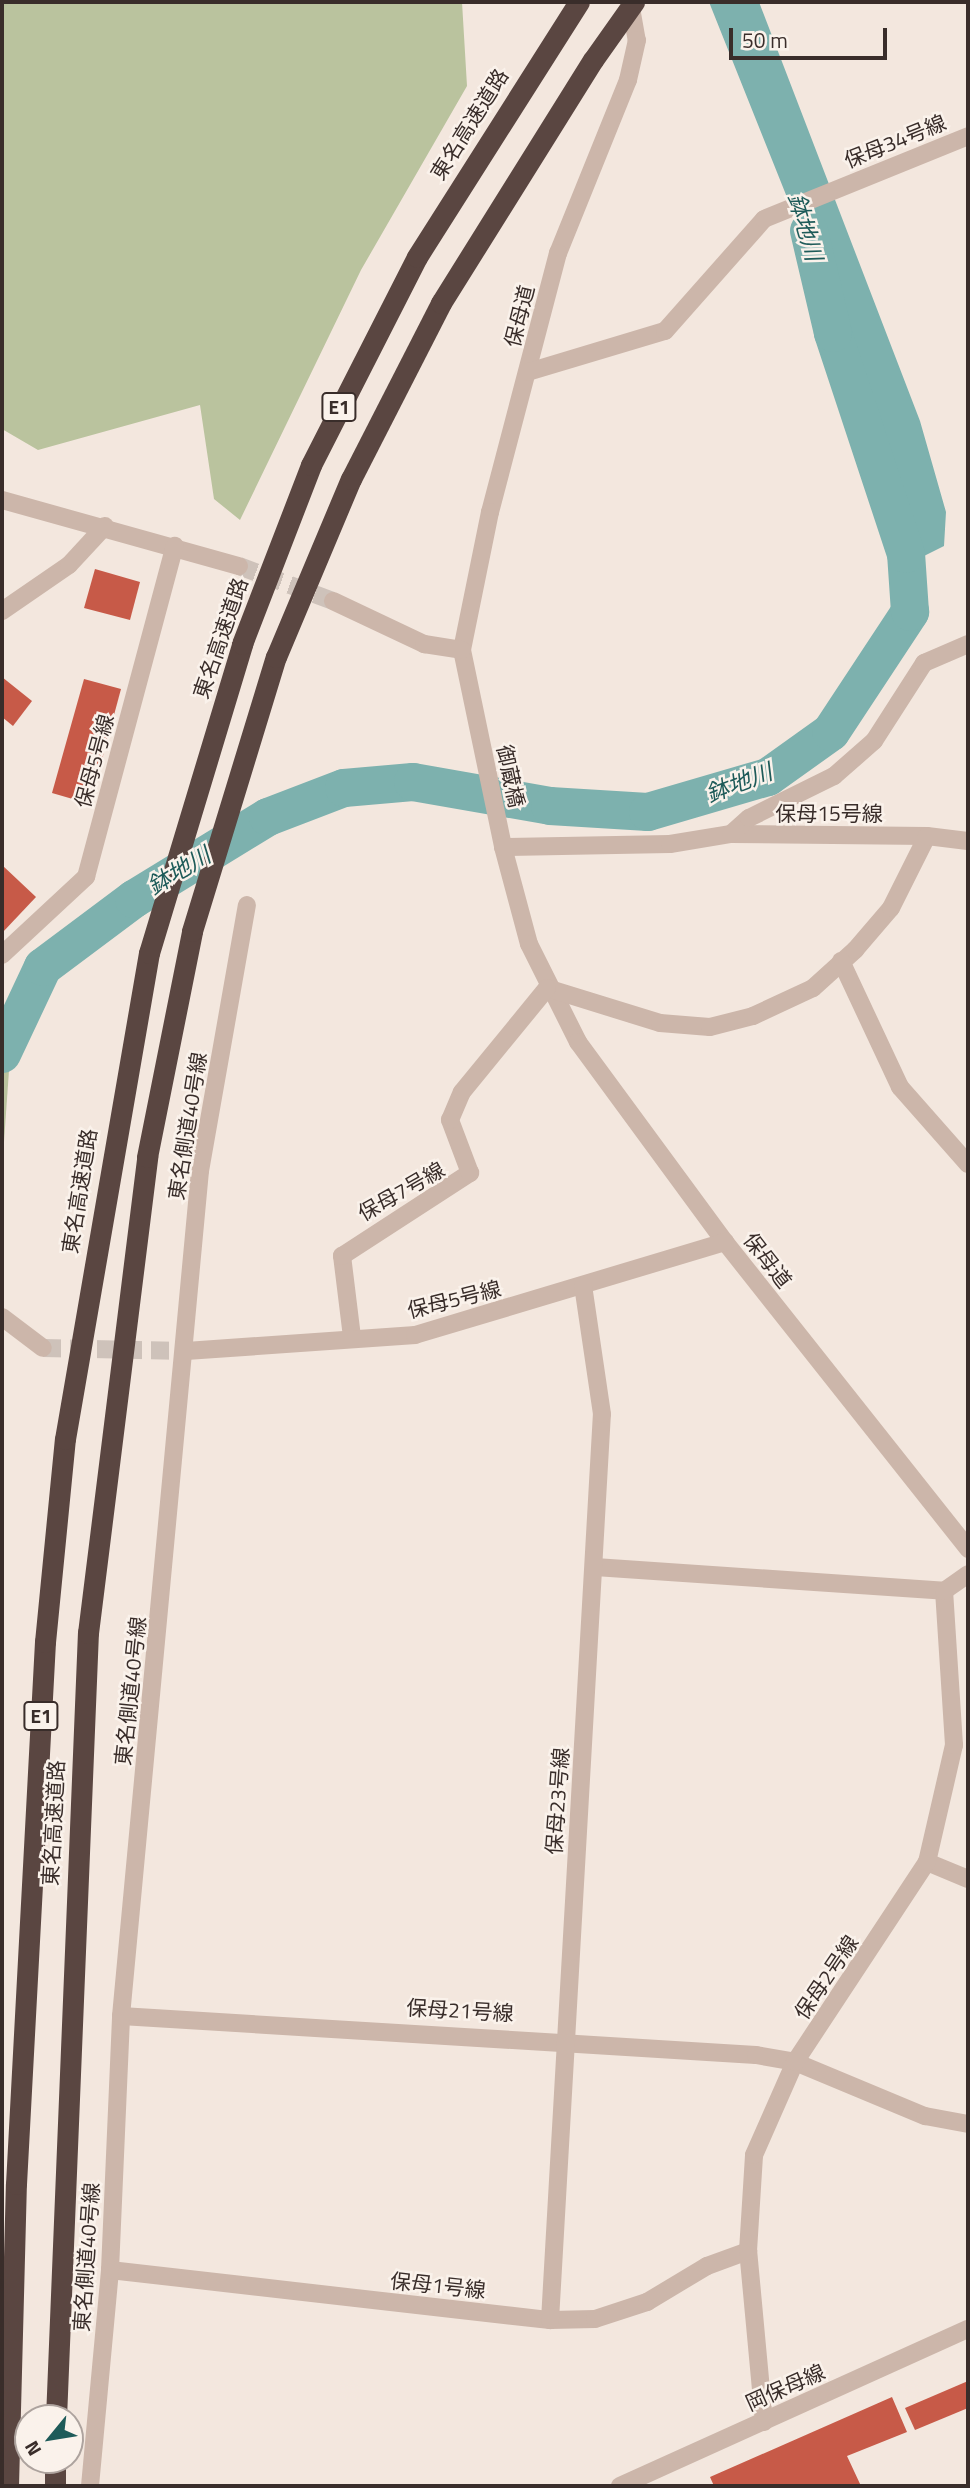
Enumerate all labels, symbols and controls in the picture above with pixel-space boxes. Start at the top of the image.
scale bar [732,14,890,58]
text: 50 m [742,24,788,56]
street label: 東名高速道路 [425,64,513,184]
street label: 保母34号線 [840,109,950,173]
water label: 鉢地川 [782,190,828,264]
street label: 保母道 [499,282,539,350]
road number: E1 [320,392,358,422]
street label: 東名高速道路 [188,574,252,702]
street label: 保母5号線 [69,711,119,811]
street label: 御蔵橋 [492,743,530,809]
water label: 鉢地川 [702,758,776,808]
street label: 保母15号線 [775,800,883,826]
water label: 鉢地川 [142,841,216,901]
street label: 東名側道40号線 [163,1050,211,1202]
street label: 東名高速道路 [57,1127,101,1255]
street label: 保母7号線 [353,1156,449,1226]
street label: 保母道 [739,1227,797,1293]
street label: 保母5号線 [404,1275,504,1323]
street label: 東名側道40号線 [110,1615,150,1767]
road number: E1 [22,1700,60,1732]
street label: 保母23号線 [541,1746,573,1856]
street label: 東名高速道路 [37,1759,69,1887]
street label: 保母2号線 [789,1930,863,2024]
street label: 保母21号線 [406,1995,514,2025]
street label: 東名側道40号線 [68,2182,104,2332]
street label: 保母1号線 [389,2267,487,2303]
street label: 岡保母線 [742,2358,828,2416]
north arrow [14,2404,84,2474]
text: N [16,2436,48,2462]

